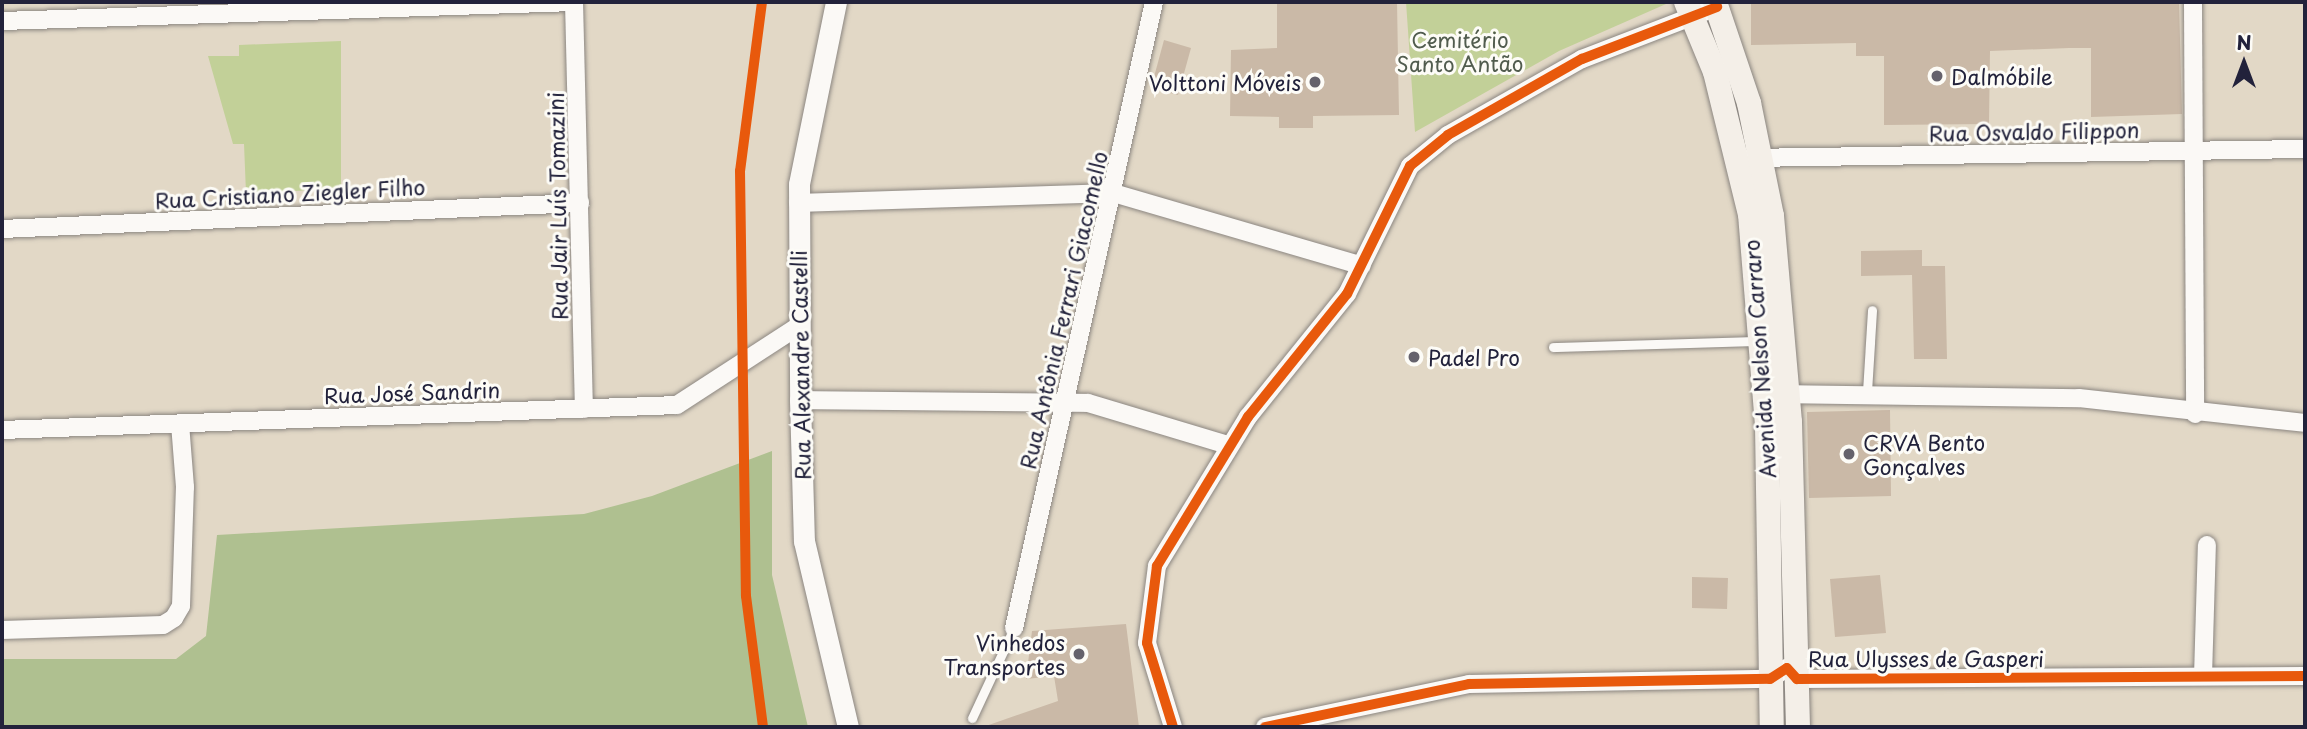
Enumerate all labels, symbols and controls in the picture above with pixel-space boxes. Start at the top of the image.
park label: Cemitério Santo Antão [1396,26,1524,76]
north arrow [2209,28,2279,98]
text: N [2236,28,2252,56]
place label: Dalmóbile [1951,63,2053,89]
marker: Dalmóbile [1929,68,1945,84]
place label: Volttoni Móveis [1149,69,1301,95]
marker: Volttoni Móveis [1307,74,1323,90]
street label: Rua Jair Luís Tomazini [542,91,572,321]
street label: Rua Osvaldo Filippon [1928,117,2140,145]
street label: Rua Antônia Ferrari Giacomello [1014,149,1112,471]
street label: Rua Cristiano Ziegler Filho [154,173,426,213]
street label: Avenida Nelson Carraro [1738,238,1780,480]
street label: Rua Alexandre Castelli [785,250,815,480]
place label: Padel Pro [1428,344,1522,370]
marker: Padel Pro [1406,349,1422,365]
street label: Rua José Sandrin [322,376,502,408]
place label: CRVA Bento Gonçalves [1863,429,1988,479]
marker: CRVA Bento Gonçalves [1841,446,1857,462]
place label: Vinhedos Transportes [943,629,1065,679]
street label: Rua Ulysses de Gasperi [1807,645,2045,671]
marker: Vinhedos Transportes [1071,646,1087,662]

